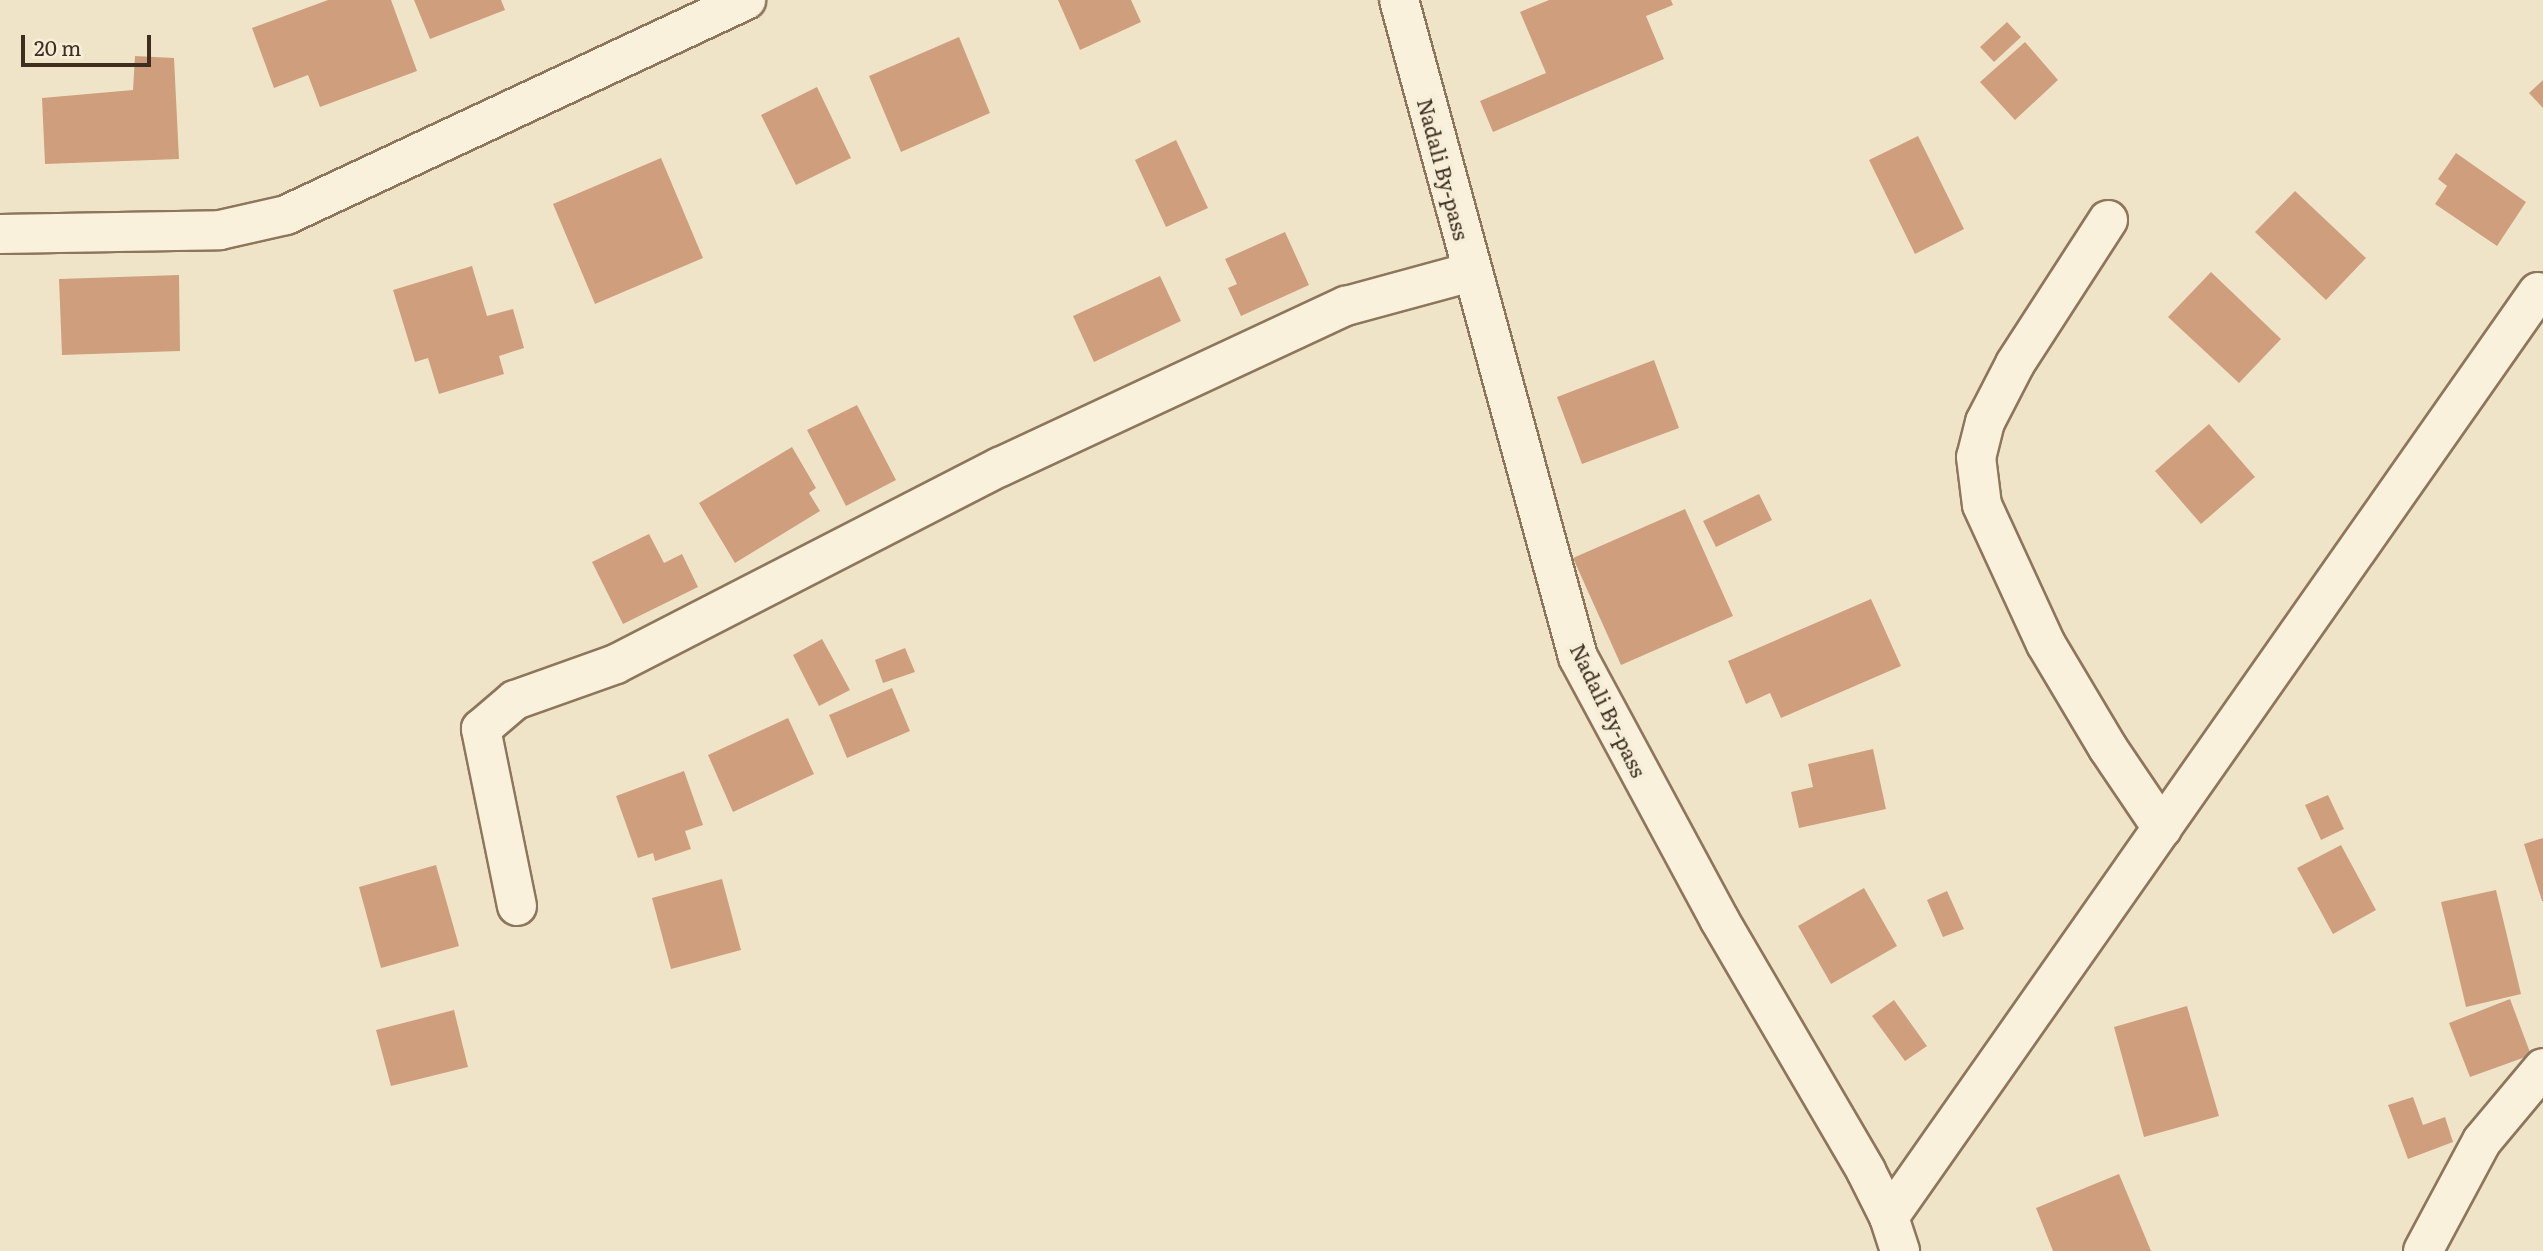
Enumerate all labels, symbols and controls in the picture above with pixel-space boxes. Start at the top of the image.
scale bar [24,21,154,65]
text: 20 m [34,31,81,62]
street label: Nadali By-pass [1413,95,1475,243]
street label: Nadali By-pass [1566,639,1652,781]

